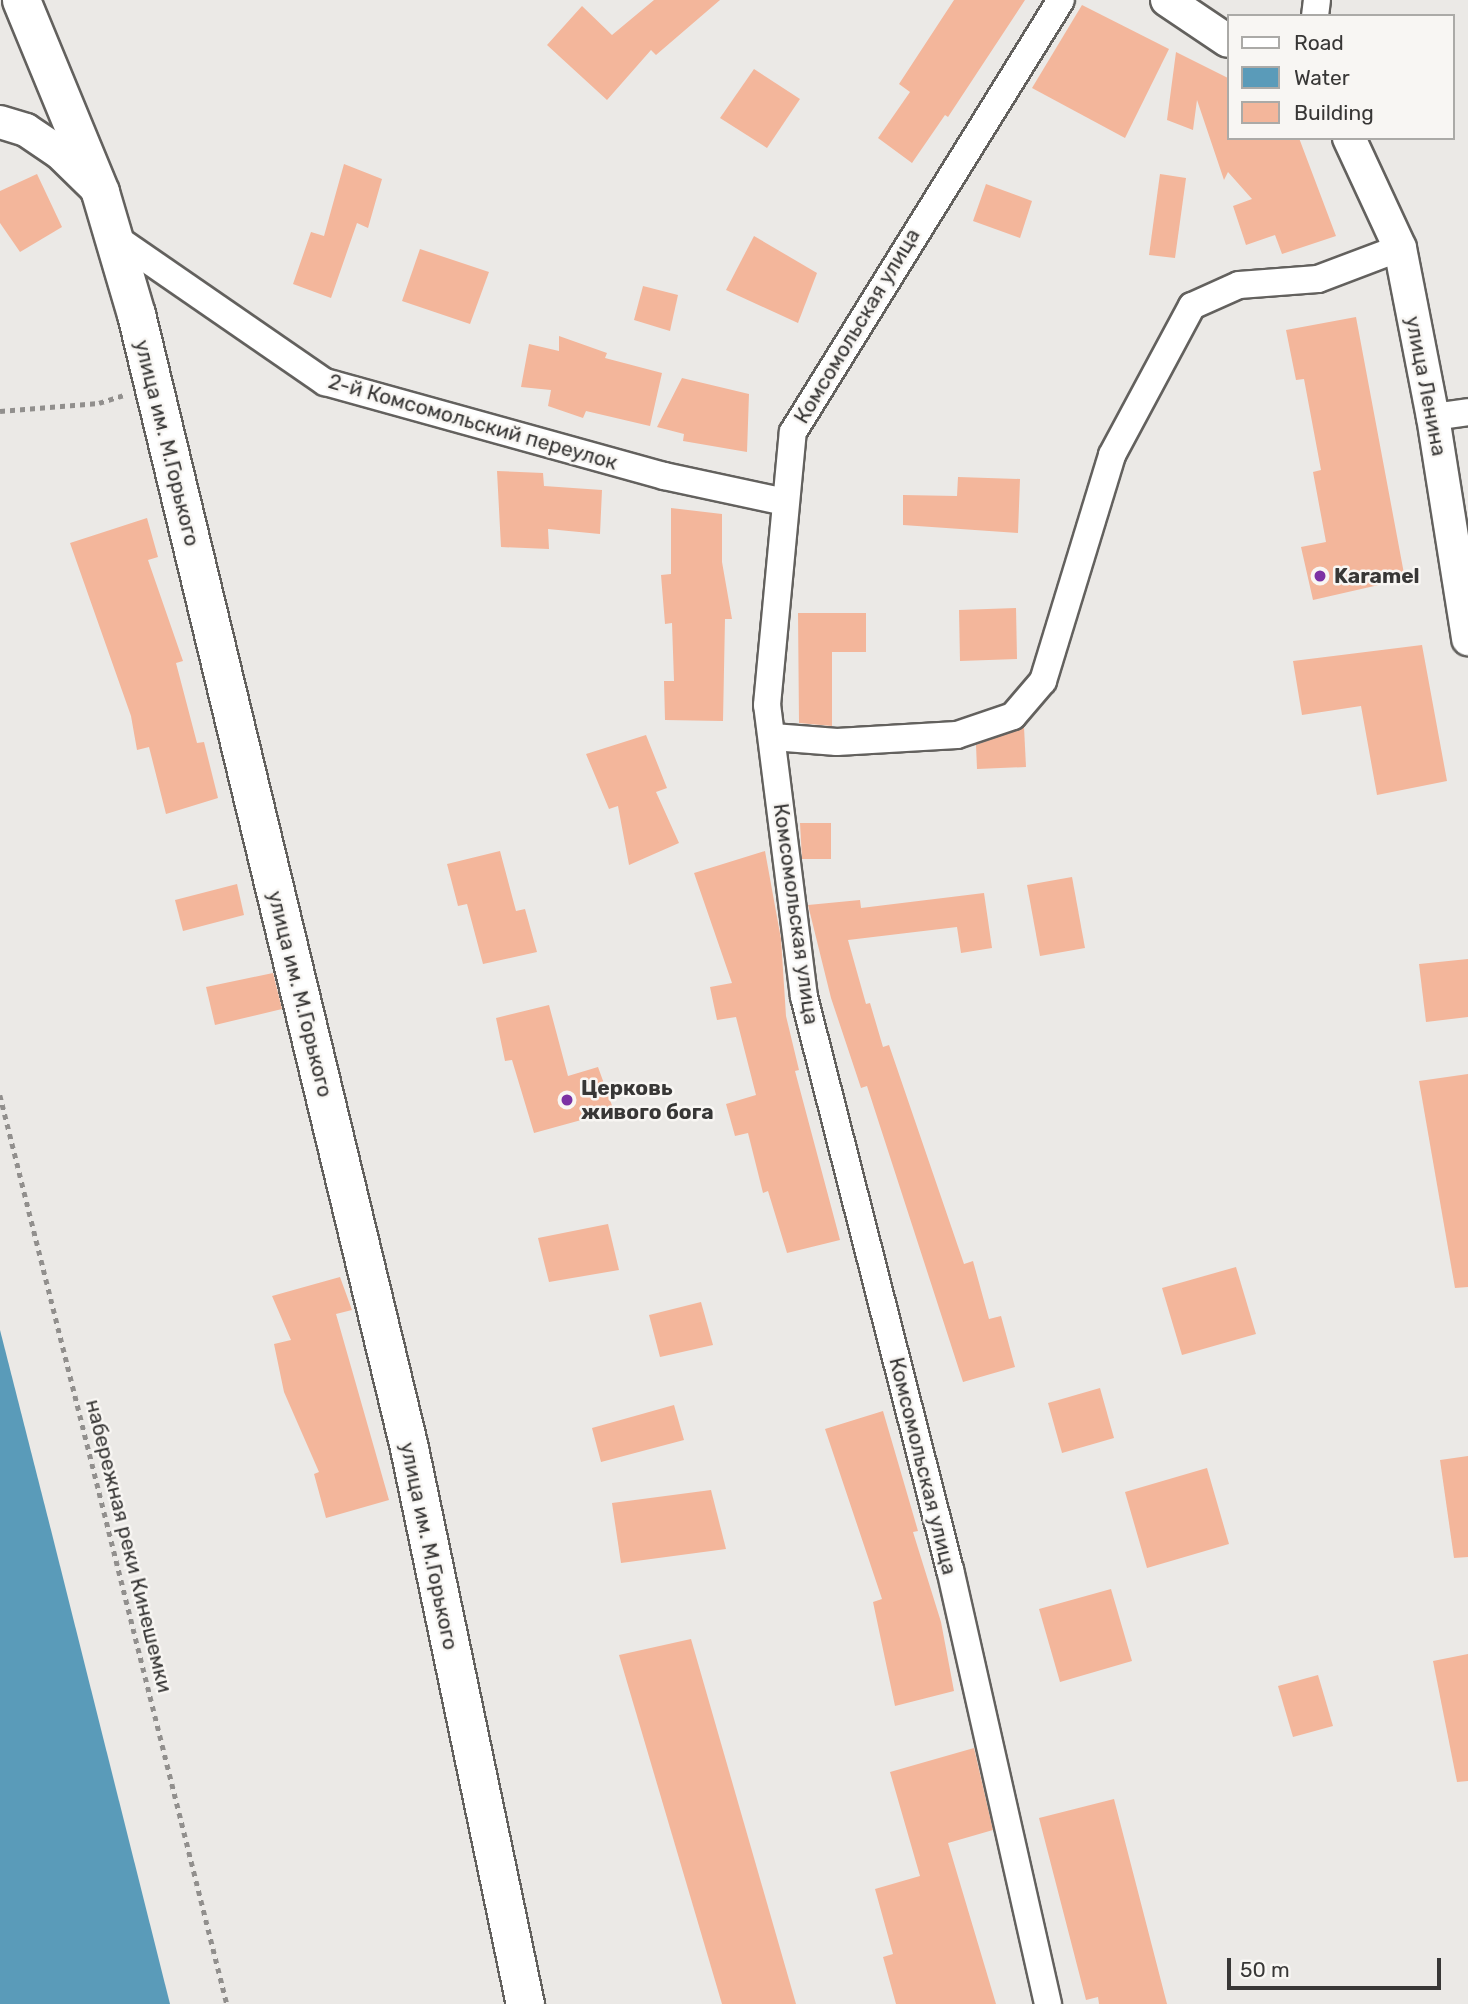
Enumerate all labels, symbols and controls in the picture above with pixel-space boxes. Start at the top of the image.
legend [1226,14,1454,140]
text: Road [1294,30,1344,55]
text: Water [1294,65,1350,90]
text: Building [1294,100,1374,125]
street label: Комсомольская улица [789,224,925,428]
street label: улица Ленина [1400,314,1452,458]
street label: улица им. М.Горького [129,337,205,549]
street label: 2-й Комсомольский переулок [326,369,620,475]
place label: Karamel [1334,563,1420,589]
marker: Karamel [1312,568,1328,584]
street label: Комсомольская улица [768,802,824,1026]
street label: улица им. М.Горького [262,888,338,1100]
place label: Церковь живого бога [581,1075,714,1125]
marker: Церковь живого бога [559,1092,575,1108]
street label: Комсомольская улица [884,1355,962,1577]
street label: набережная реки Кинешемки [80,1397,178,1695]
street label: улица им. М.Горького [395,1440,463,1652]
scale bar [1230,1944,1444,1988]
text: 50 m [1240,1957,1290,1982]

